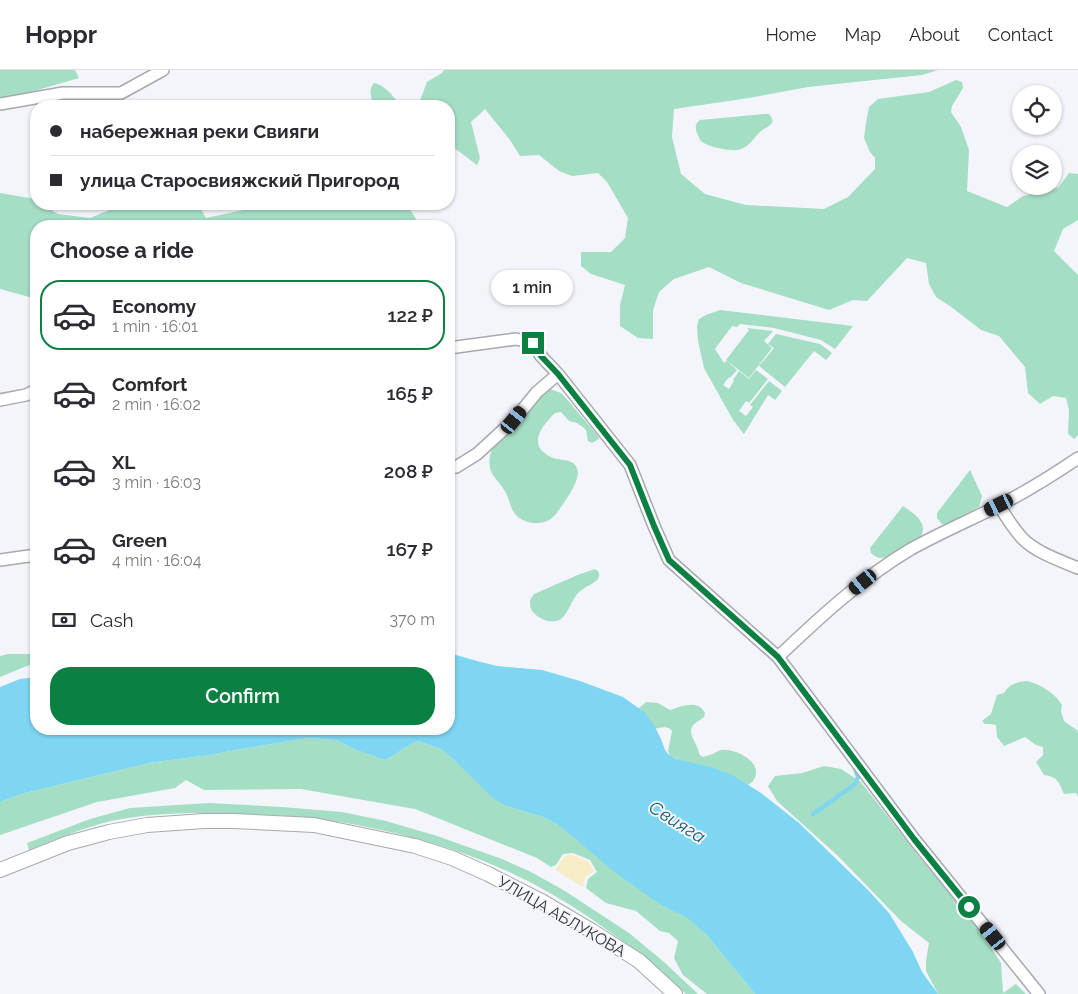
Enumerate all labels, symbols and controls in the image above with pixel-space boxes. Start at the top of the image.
text: Hoppr [25,20,97,49]
text: Home [765,24,816,45]
text: Map [844,24,881,45]
text: About [909,24,960,45]
text: Contact [988,24,1053,45]
map controls [1012,85,1062,195]
button: locate [1012,85,1062,135]
text: набережная реки Свияги [80,120,319,142]
button: layers [1012,145,1062,195]
text: улица Старосвияжский Пригород [80,169,400,191]
text: Choose a ride [50,237,194,263]
callout: 1 min [492,270,574,306]
text: 1 min [512,278,552,297]
icon: car [52,293,97,338]
text: Economy [112,295,196,317]
text: 122 ₽ [388,304,433,326]
text: 1 min · 16:01 [112,317,198,336]
route end [522,332,544,354]
icon: car [52,371,97,416]
text: Comfort [112,373,187,395]
text: 165 ₽ [386,382,433,404]
text: 2 min · 16:02 [112,395,201,414]
car [498,404,529,436]
icon: car [52,449,97,494]
text: XL [112,451,135,473]
text: 208 ₽ [384,460,433,482]
text: 3 min · 16:03 [112,473,201,492]
car [982,492,1015,518]
icon: car [52,527,97,572]
text: Green [112,529,167,551]
text: 167 ₽ [386,538,433,560]
text: 4 min · 16:04 [112,551,202,570]
car [846,567,879,597]
icon: cash [50,606,78,634]
text: Cash [90,609,134,631]
text: 370 m [389,610,435,629]
button: Confirm [50,667,435,725]
water label: Свияга [645,796,710,847]
street label: УЛИЦА АБЛУКОВА [494,872,629,961]
route start [958,896,980,918]
car [977,920,1008,952]

